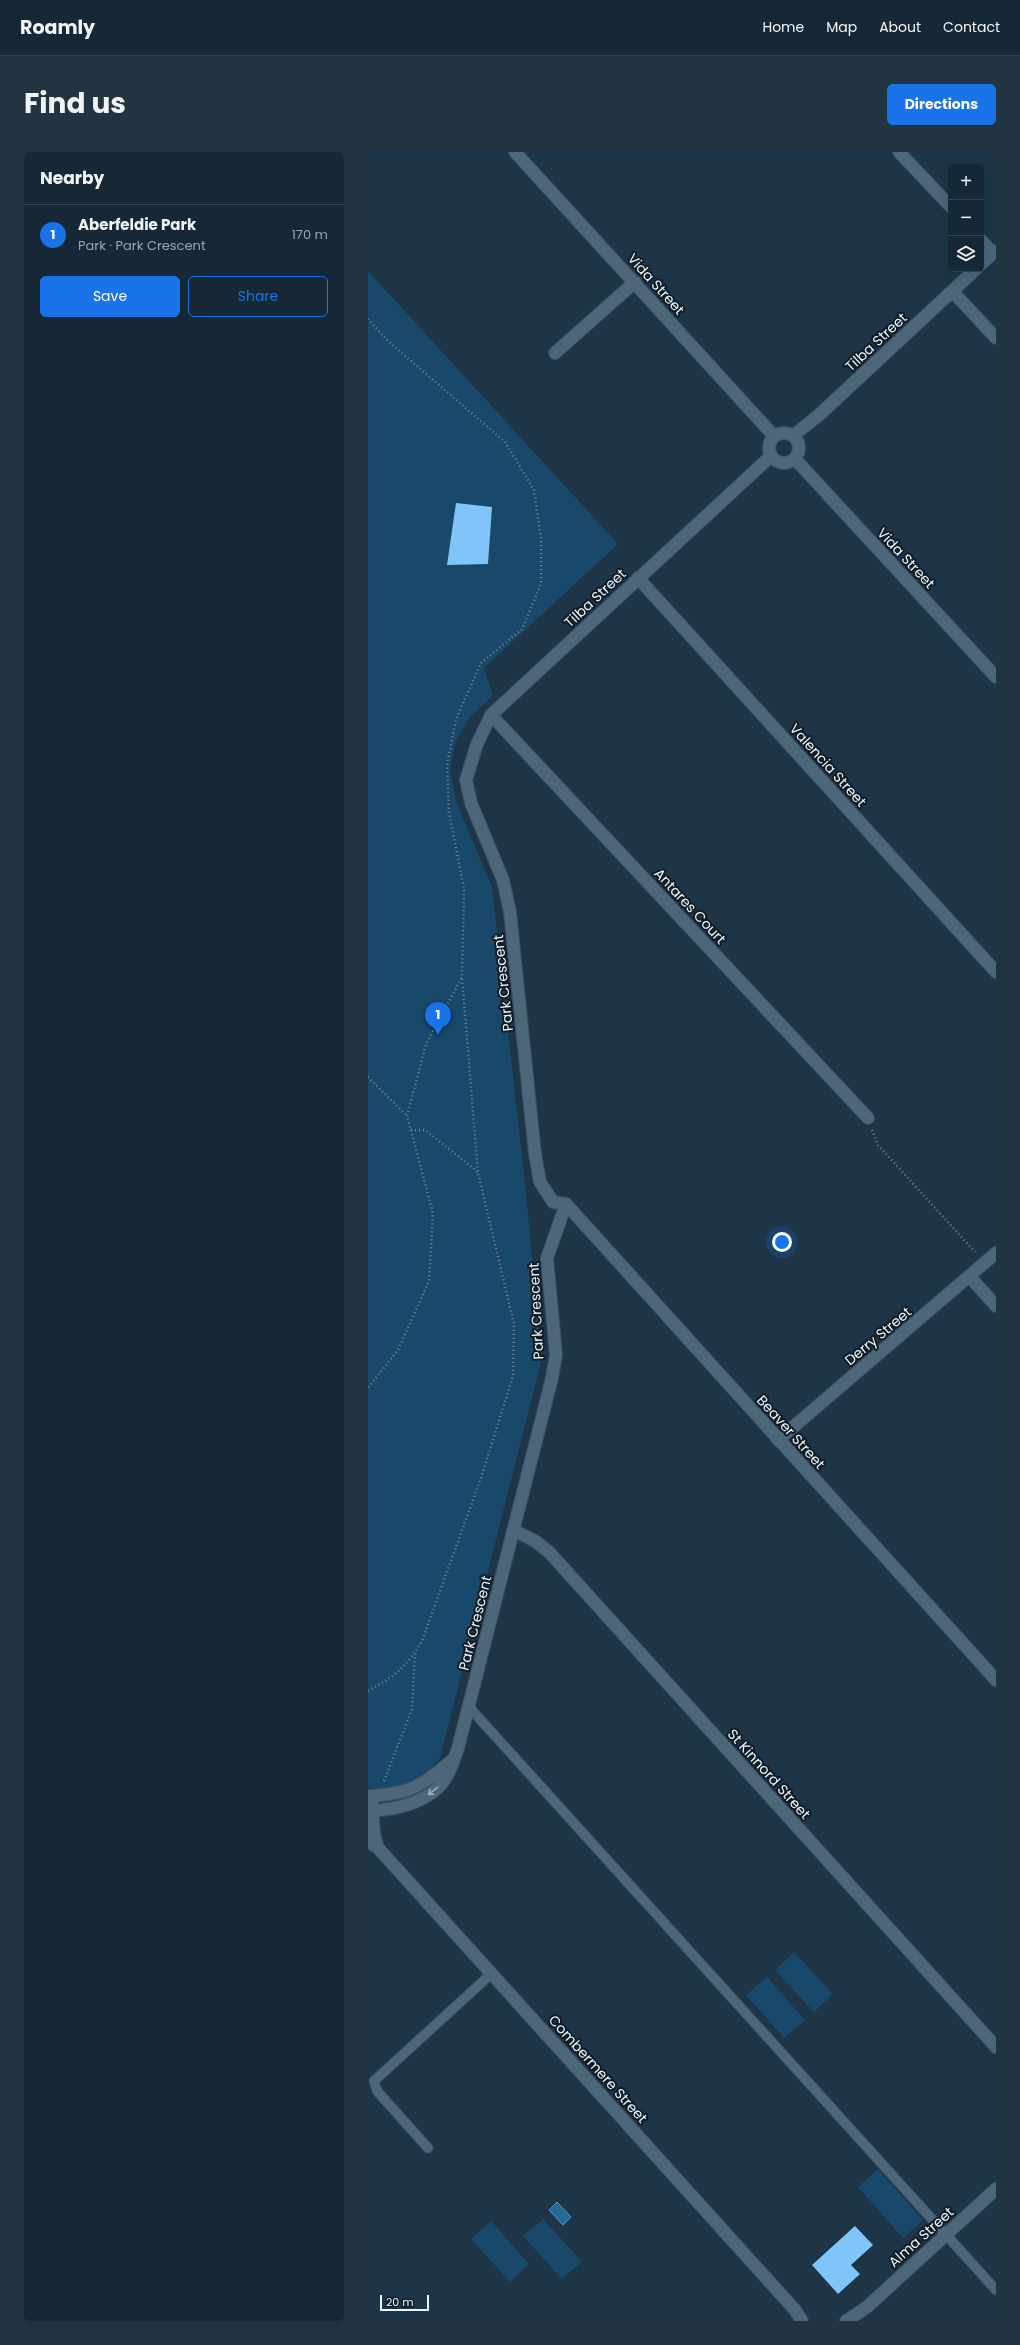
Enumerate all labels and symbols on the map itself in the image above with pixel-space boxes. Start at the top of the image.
street label: Vida Street [623,249,689,319]
street label: Tilba Street [841,308,911,376]
street label: Vida Street [873,523,939,593]
street label: Tilba Street [560,564,630,632]
street label: Valencia Street [785,719,871,811]
street label: Antares Court [650,864,730,948]
street label: Park Crescent [488,934,518,1032]
pin: 1 [425,1002,451,1035]
your location [772,1232,792,1252]
street label: Park Crescent [523,1262,549,1360]
street label: Derry Street [840,1302,916,1370]
street label: Beaver Street [752,1391,830,1473]
street label: Park Crescent [454,1574,496,1672]
street label: St Kinnord Street [723,1725,815,1823]
one-way arrow [427,1787,438,1795]
street label: Combermere Street [544,2011,652,2127]
street label: Alma Street [884,2202,958,2272]
scale bar [380,2293,429,2312]

